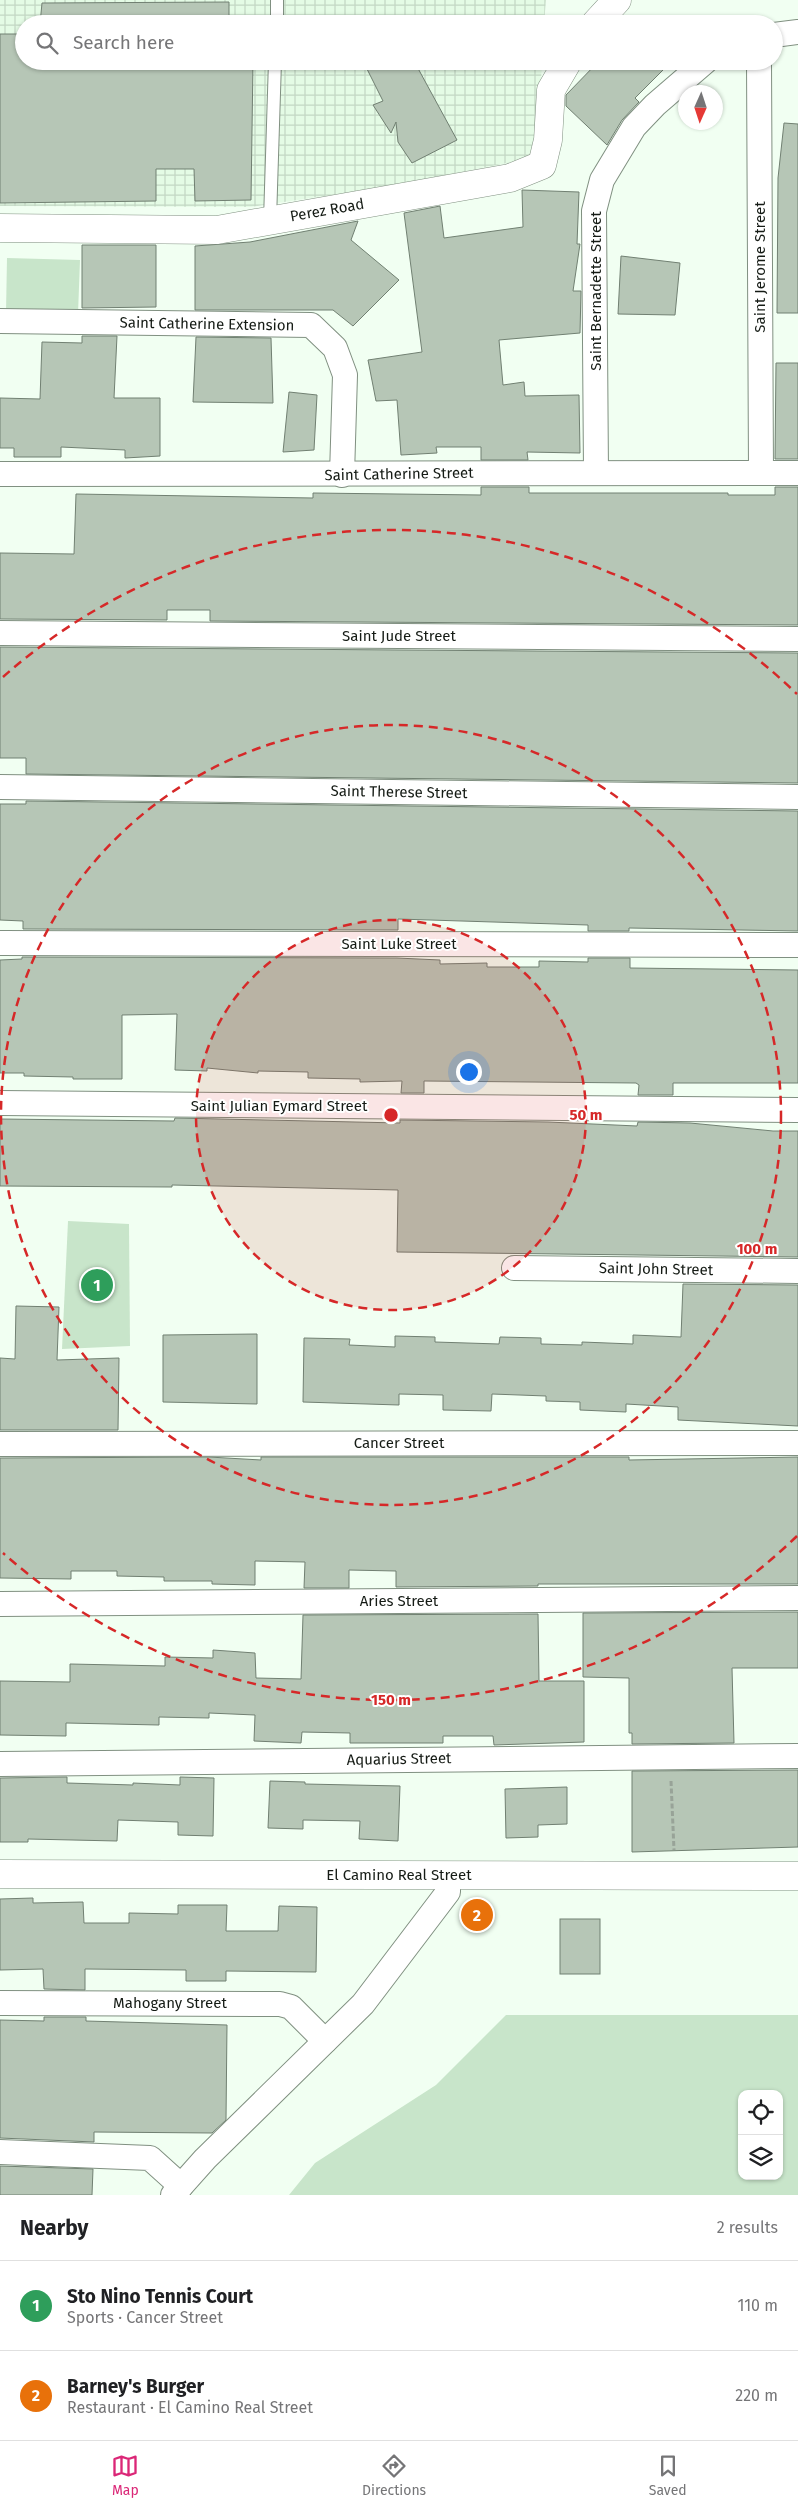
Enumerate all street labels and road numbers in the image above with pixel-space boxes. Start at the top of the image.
street label: Perez Road [289,195,365,225]
street label: Saint Jerome Street [751,201,769,333]
street label: Saint Bernadette Street [587,211,605,371]
street label: Saint Catherine Extension [119,313,295,335]
street label: Saint Catherine Street [324,464,474,484]
street label: Saint Jude Street [342,627,457,645]
street label: Saint Therese Street [330,782,468,802]
street label: Saint Luke Street [341,935,457,953]
street label: Saint Julian Eymard Street [191,1097,368,1115]
street label: Saint John Street [599,1259,714,1279]
street label: Cancer Street [354,1434,445,1452]
street label: Aries Street [360,1592,439,1610]
street label: Aquarius Street [346,1749,452,1769]
street label: El Camino Real Street [326,1866,472,1884]
street label: Mahogany Street [113,1994,227,2012]

